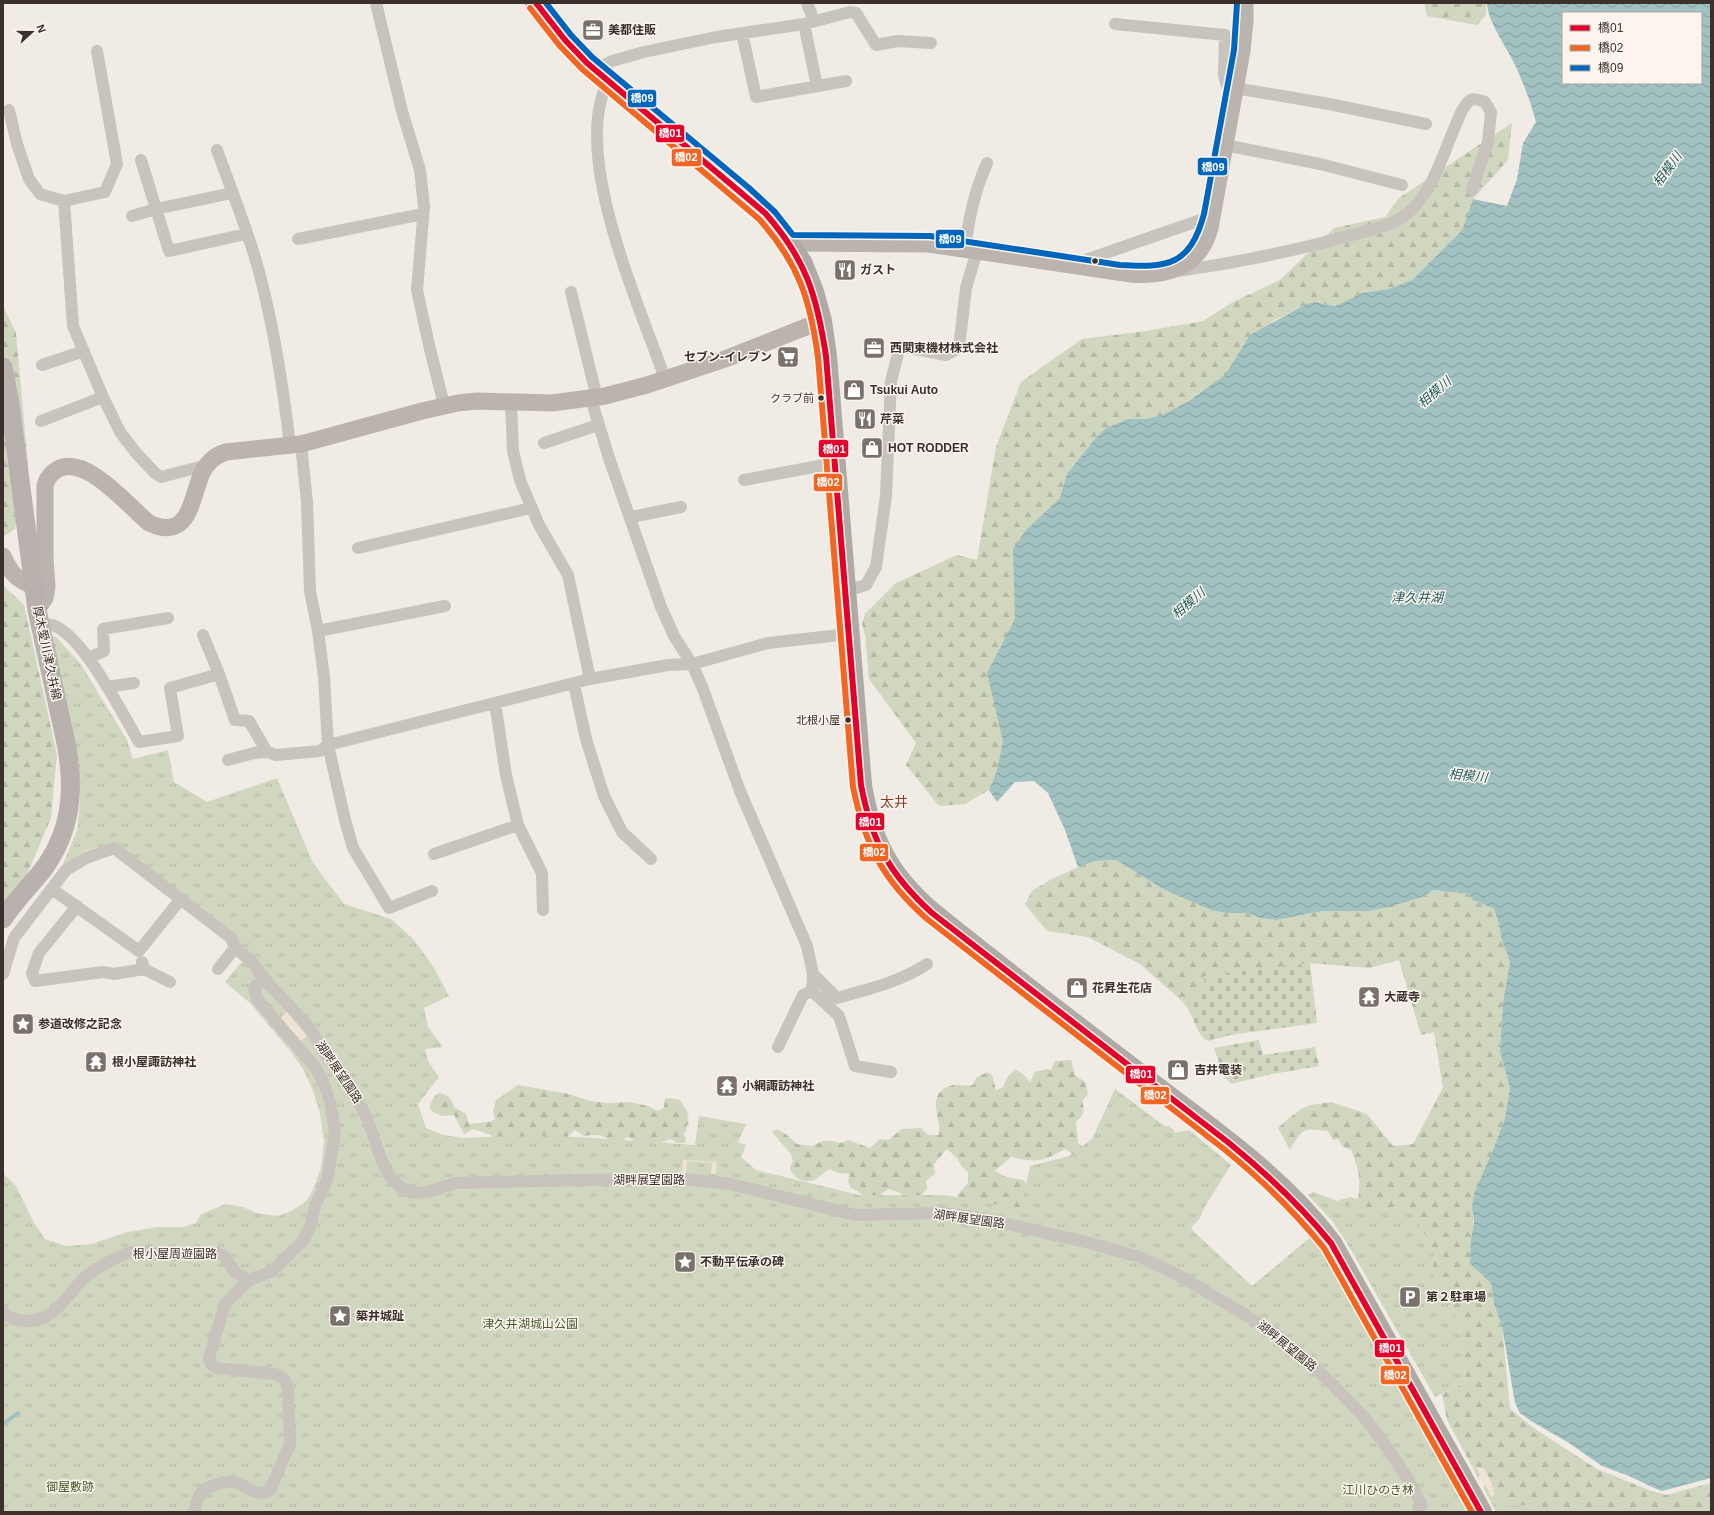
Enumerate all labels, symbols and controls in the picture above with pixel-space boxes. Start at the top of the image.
north arrow [12,12,52,52]
legend [1562,12,1702,84]
office icon: 美都住販 [580,17,606,43]
text: 橋01 [1598,21,1624,35]
text: N [34,23,48,34]
place label: 美都住販 [608,23,656,37]
text: 橋02 [1598,41,1624,55]
text: 橋09 [1598,61,1624,75]
line badge: 橋09 [627,89,657,108]
text: 橋09 [630,92,654,104]
line badge: 橋01 [655,124,685,143]
text: 橋01 [658,127,682,139]
water label: 相模川 [1650,147,1686,189]
line badge: 橋02 [671,148,702,167]
text: 橋02 [674,151,698,163]
line badge: 橋09 [1197,157,1228,176]
text: 橋09 [1201,161,1225,173]
line badge: 橋09 [935,229,965,249]
text: 橋09 [938,233,962,245]
unlabelled marker [1090,256,1100,266]
restaurant icon: ガスト [832,257,858,283]
place label: ガスト [860,263,896,277]
office icon: 西関東機材株式会社 [861,335,887,361]
place label: 西関東機材株式会社 [890,341,998,355]
supermarket icon: セブン-イレブン [775,344,801,370]
place label: セブン-イレブン [684,350,772,364]
water label: 相模川 [1415,373,1455,411]
shop icon: Tsukui Auto [841,377,867,403]
place label: Tsukui Auto [870,383,938,397]
place label: クラブ前 [770,392,814,404]
marker: クラブ前 [816,393,826,403]
restaurant icon: 芹菜 [852,406,878,432]
place label: 芹菜 [880,412,904,426]
shop icon: HOT RODDER [859,435,885,461]
line badge: 橋01 [818,439,849,458]
place label: HOT RODDER [888,441,969,455]
text: 橋01 [822,443,846,455]
line badge: 橋02 [813,473,843,492]
text: 橋02 [816,476,840,488]
water label: 相模川 [1169,584,1209,622]
water label: 津久井湖 [1391,590,1445,605]
street label: 厚木愛川津久井線 [30,605,64,701]
place label: 北根小屋 [796,714,840,726]
marker: 北根小屋 [843,715,853,725]
water label: 相模川 [1448,766,1490,785]
district label: 太井 [880,794,908,810]
line badge: 橋01 [855,812,885,831]
text: 橋01 [858,816,882,828]
line badge: 橋02 [859,843,889,862]
text: 橋02 [862,846,886,858]
shop icon: 花昇生花店 [1064,975,1090,1001]
place label: 花昇生花店 [1092,981,1152,995]
temple icon: 大蔵寺 [1356,984,1382,1010]
place label: 大蔵寺 [1384,990,1420,1004]
place icon: 参道改修之記念 [10,1011,36,1037]
place label: 参道改修之記念 [38,1017,122,1031]
street label: 湖畔展望園路 [313,1038,365,1106]
temple icon: 根小屋諏訪神社 [83,1049,109,1075]
place label: 根小屋諏訪神社 [112,1055,196,1069]
shop icon: 吉井電装 [1165,1057,1191,1083]
place label: 吉井電装 [1194,1063,1242,1077]
line badge: 橋01 [1125,1065,1156,1084]
text: 橋01 [1129,1068,1153,1080]
temple icon: 小網諏訪神社 [714,1073,740,1099]
place label: 小網諏訪神社 [742,1079,814,1093]
line badge: 橋02 [1140,1086,1170,1105]
text: 橋02 [1143,1089,1167,1101]
street label: 湖畔展望園路 [613,1173,685,1187]
street label: 湖畔展望園路 [932,1207,1006,1231]
street label: 根小屋周遊園路 [133,1247,217,1261]
place icon: 不動平伝承の碑 [672,1249,698,1275]
place label: 不動平伝承の碑 [700,1255,784,1269]
parking icon: 第２駐車場 [1397,1284,1423,1310]
place label: 第２駐車場 [1426,1290,1486,1304]
place icon: 築井城趾 [327,1303,353,1329]
place label: 築井城趾 [356,1309,404,1323]
park label: 津久井湖城山公園 [482,1317,578,1331]
street label: 湖畔展望園路 [1255,1318,1319,1374]
line badge: 橋01 [1374,1339,1405,1358]
text: 橋01 [1378,1342,1402,1354]
line badge: 橋02 [1380,1365,1410,1385]
text: 橋02 [1383,1369,1407,1381]
park label: 御屋敷跡 [46,1480,94,1494]
park label: 江川ひのき林 [1342,1483,1414,1497]

